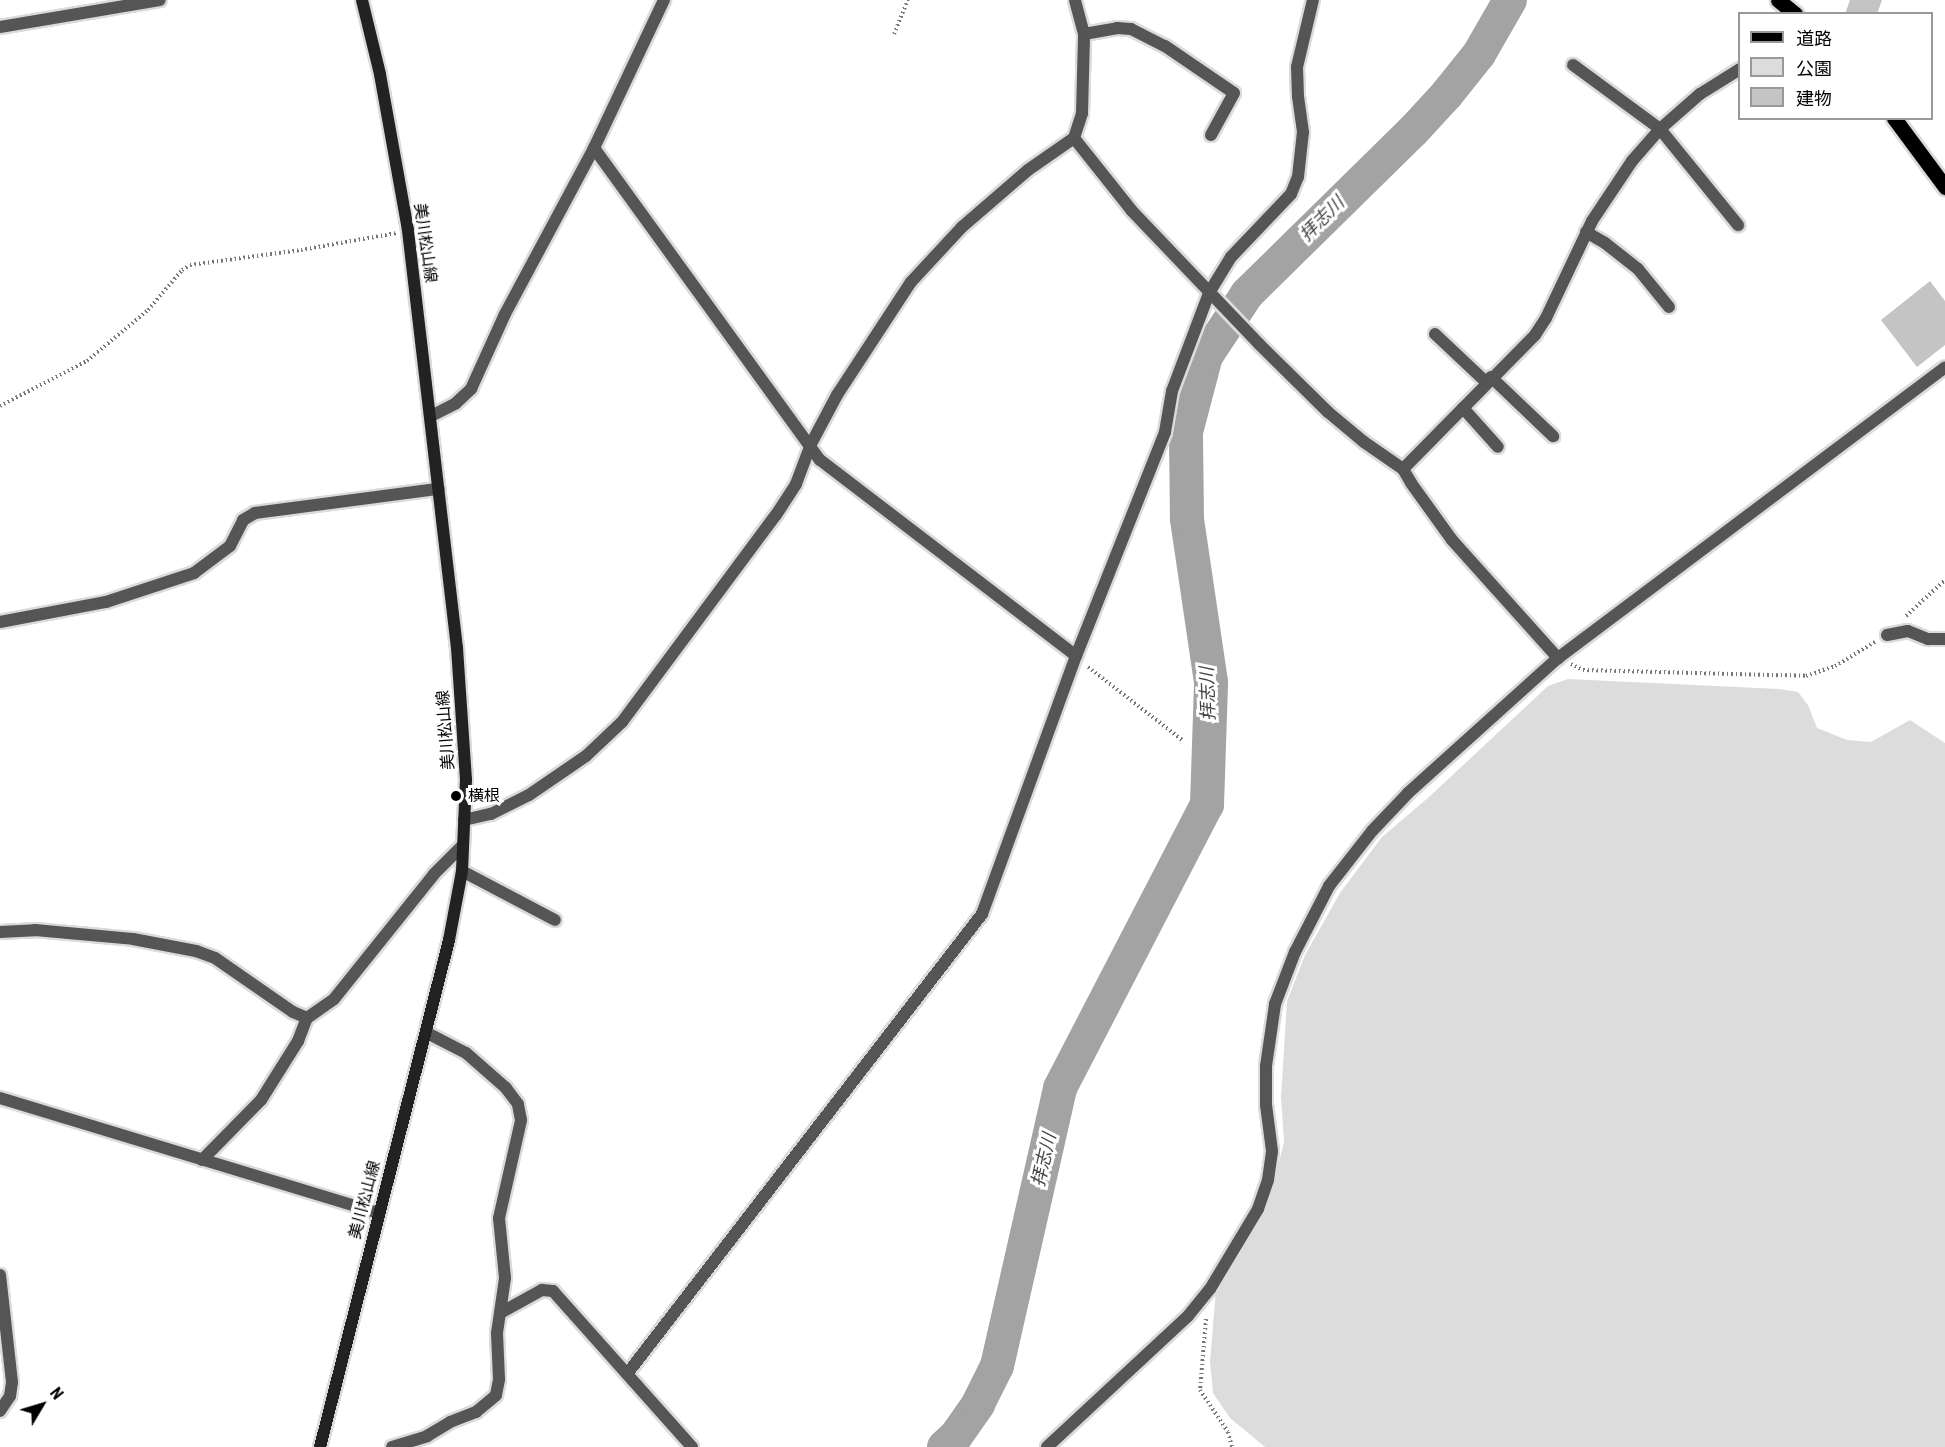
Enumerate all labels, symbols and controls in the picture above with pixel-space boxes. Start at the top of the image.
legend [1738,12,1933,120]
text: 道路 [1796,28,1832,49]
text: 公園 [1796,58,1832,79]
text: 建物 [1796,88,1832,109]
water label: 拝志川 [1295,192,1349,246]
street label: 美川松山線 [410,202,440,284]
water label: 拝志川 [1196,667,1220,721]
street label: 美川松山線 [434,689,458,771]
place label: 横根 [468,786,500,806]
marker: 横根 [449,789,463,803]
water label: 拝志川 [1027,1131,1061,1189]
street label: 美川松山線 [345,1159,385,1241]
north arrow [12,1375,72,1435]
text: N [46,1384,67,1403]

